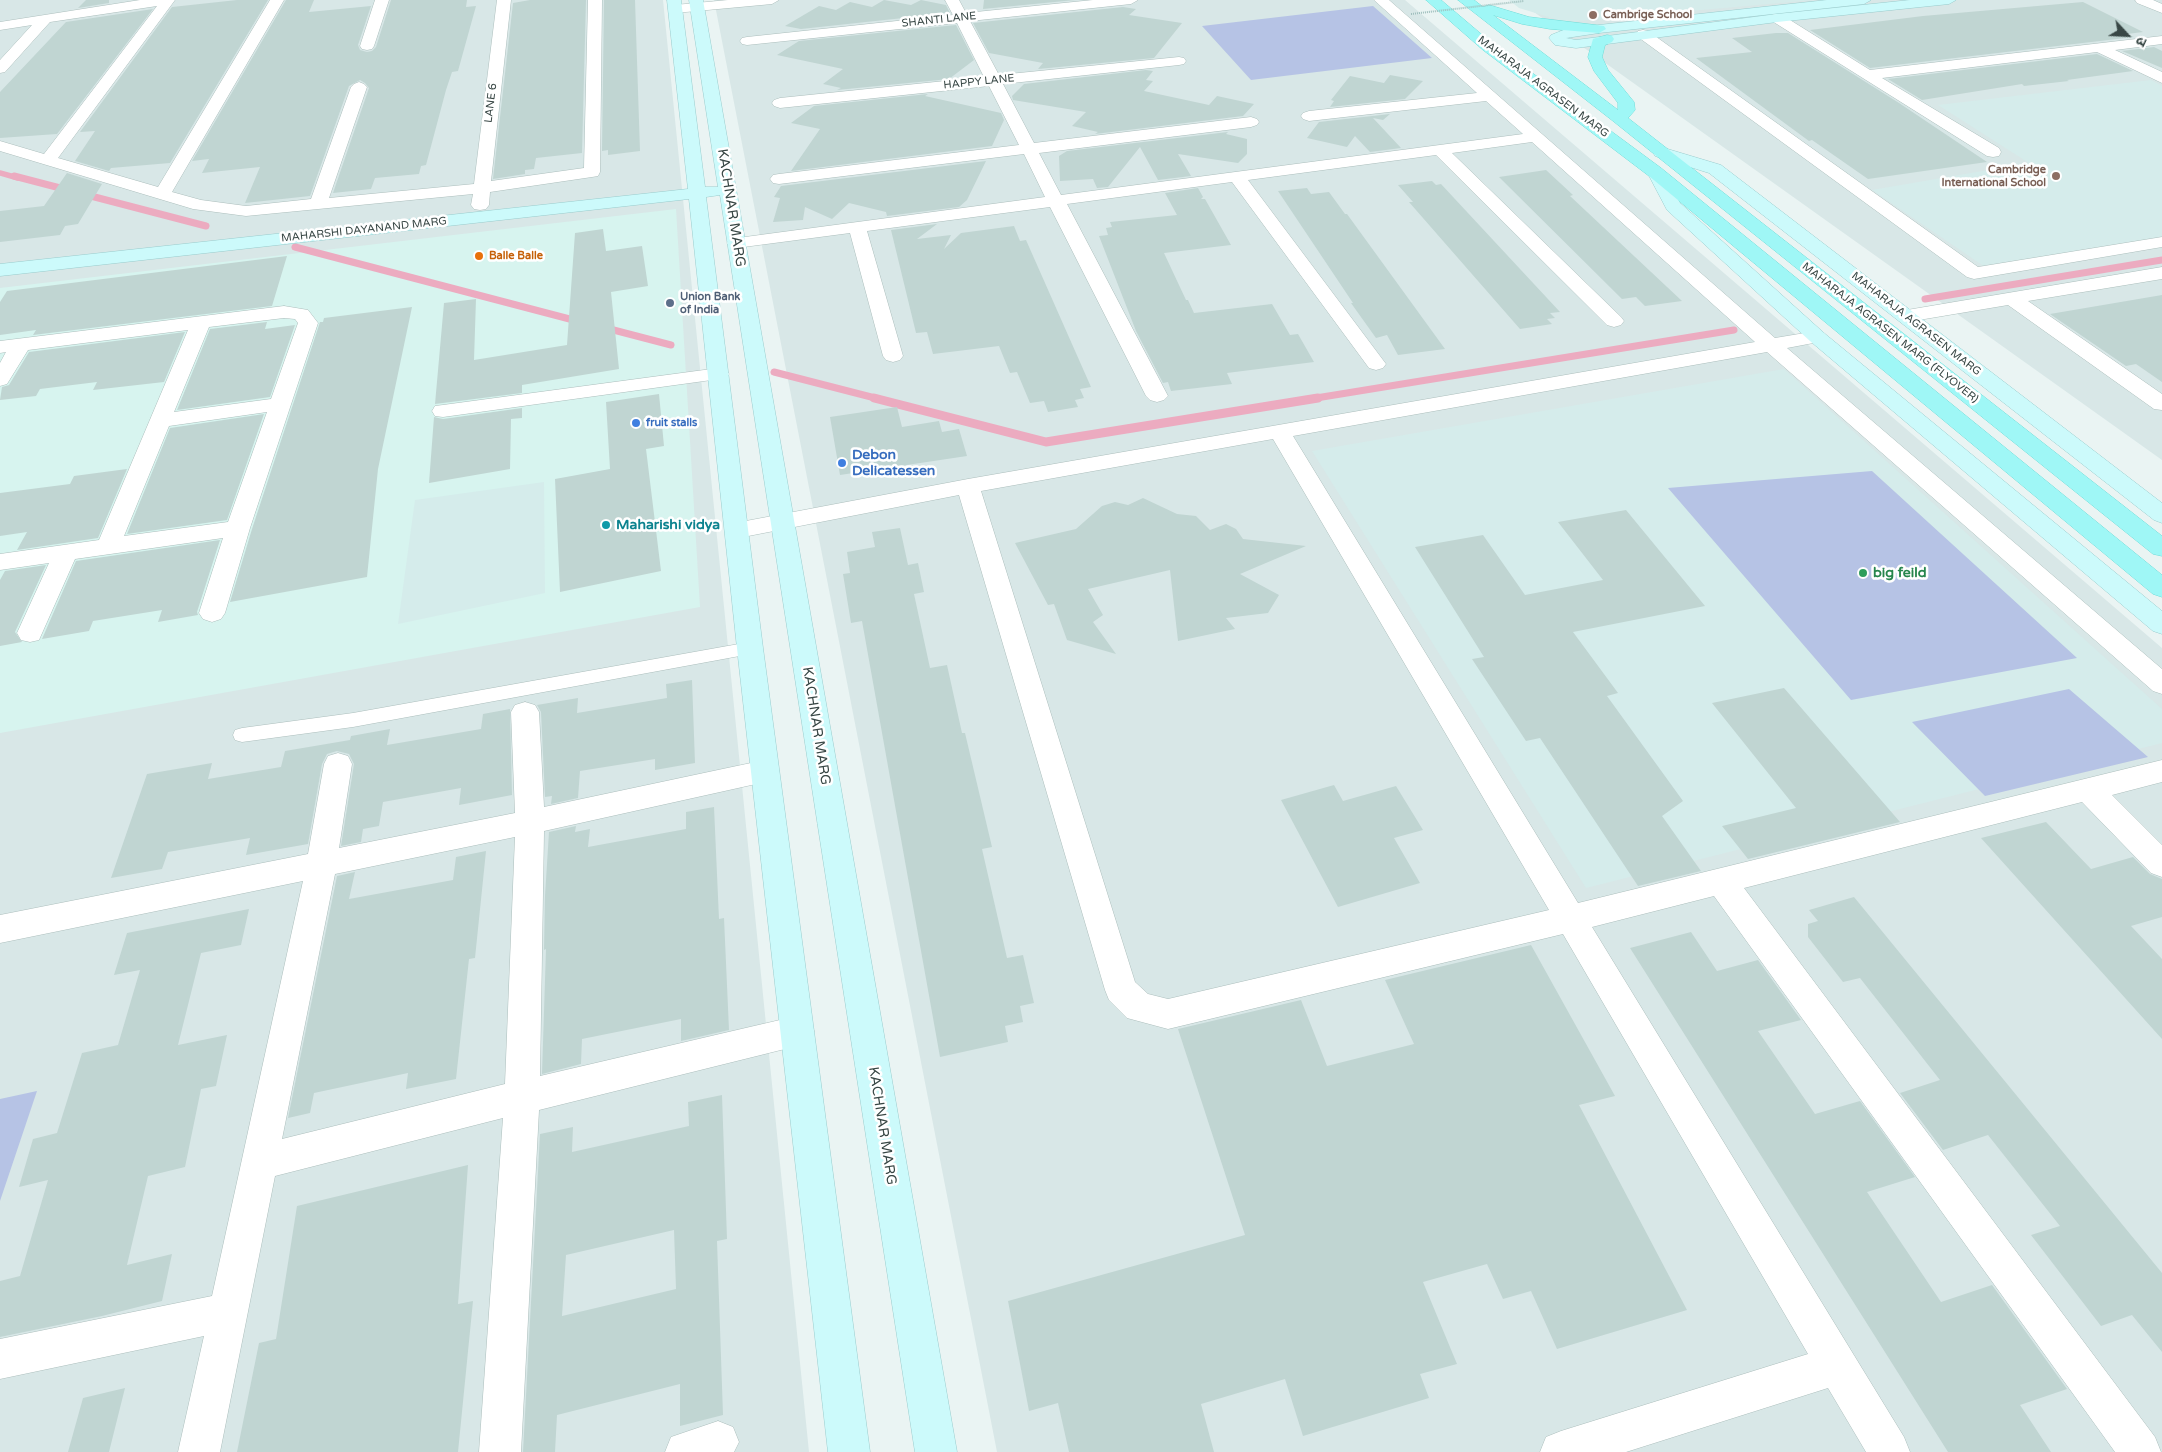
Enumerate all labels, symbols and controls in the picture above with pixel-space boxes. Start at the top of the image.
place label: Cambrige School [1603,8,1692,22]
marker: Cambrige School [1587,9,1599,21]
street label: SHANTI LANE [901,10,977,30]
north arrow [2102,10,2152,60]
street label: MAHARAJA AGRASEN MARG [1475,33,1611,141]
text: उ [2132,34,2150,49]
street label: HAPPY LANE [943,72,1015,92]
street label: LANE 6 [482,82,500,124]
street label: KACHNAR MARG [713,148,749,268]
place label: Cambridge International School [1942,163,2046,189]
marker: Cambridge International School [2050,170,2062,182]
street label: MAHARSHI DAYANAND MARG [281,215,447,245]
place label: Balle Balle [489,249,543,263]
marker: Balle Balle [473,250,485,262]
street label: MAHARAJA AGRASEN MARG (FLYOVER) [1799,260,1981,406]
street label: MAHARAJA AGRASEN MARG [1849,269,1983,379]
place label: Union Bank of India [680,290,740,316]
marker: Union Bank of India [664,297,676,309]
place label: fruit stalls [646,416,697,430]
marker: fruit stalls [630,417,642,429]
place label: Debon Delicatessen [852,447,935,480]
marker: Debon Delicatessen [836,457,848,469]
place label: Maharishi vidya [616,517,720,533]
marker: Maharishi vidya [600,519,612,531]
place label: big feild [1873,565,1926,581]
marker: big feild [1857,567,1869,579]
street label: KACHNAR MARG [798,666,834,786]
street label: KACHNAR MARG [864,1066,900,1186]

